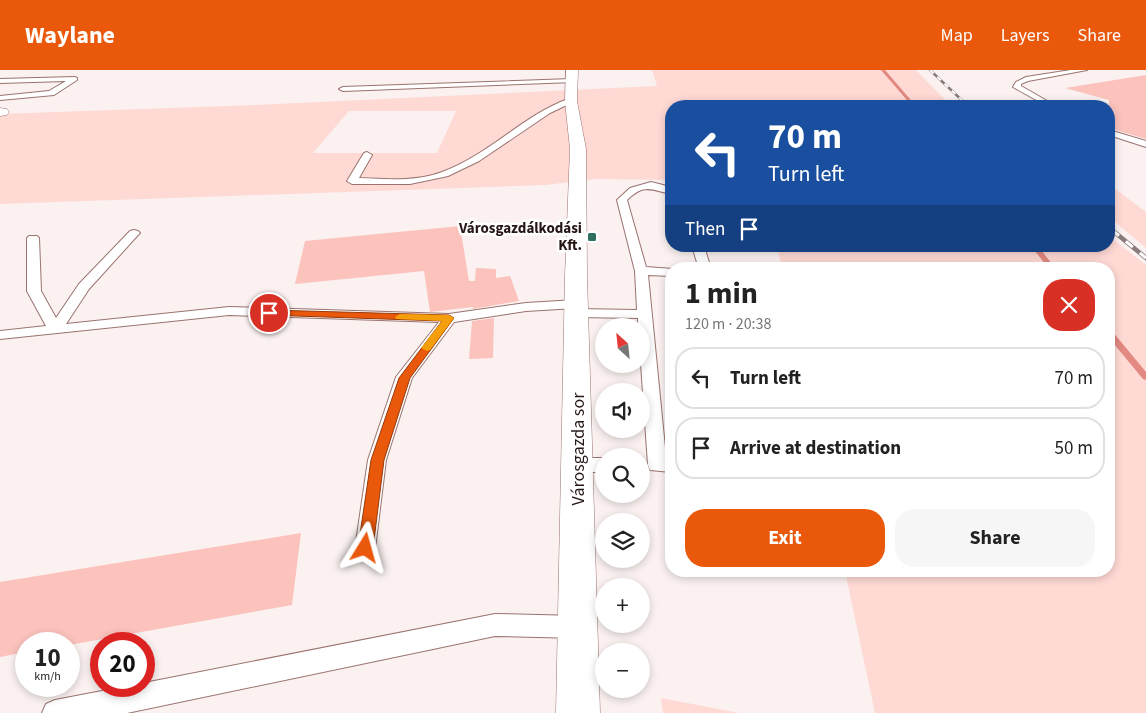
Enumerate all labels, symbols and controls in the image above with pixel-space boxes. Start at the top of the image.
text: Waylane [25,18,115,53]
text: Map [941,23,973,48]
text: Layers [1001,23,1050,48]
text: Share [1078,23,1121,48]
text: 70 m [768,112,842,162]
icon: left [685,120,750,185]
text: Turn left [768,158,844,190]
icon: arrive [735,215,763,243]
text: Then [685,216,725,243]
place label: Városgazdálkodási Kft. [458,218,582,256]
marker: Városgazdálkodási Kft. [586,231,598,243]
text: 1 min [685,272,758,315]
button: close [1043,279,1095,331]
pin [248,292,290,334]
icon: arrive [255,299,283,327]
text: 120 m · 20:38 [685,313,772,335]
north arrow [595,318,650,372]
map controls [595,318,650,698]
icon: left [687,364,715,392]
text: Turn left [730,365,801,392]
text: 70 m [1055,365,1093,392]
button: sound [595,383,650,438]
street label: Városgazda sor [566,392,591,505]
icon: arrive [687,434,715,462]
text: Arrive at destination [730,435,901,462]
text: 50 m [1055,435,1093,462]
button: search [595,448,650,503]
button: Exit [685,509,885,567]
button: Share [895,509,1095,567]
button: layers [595,513,650,568]
position arrow [338,521,390,573]
button: + [595,578,650,633]
speed limit sign: 20 [90,632,155,697]
text: 10 [34,640,61,676]
button: − [595,643,650,698]
text: km/h [34,668,61,685]

